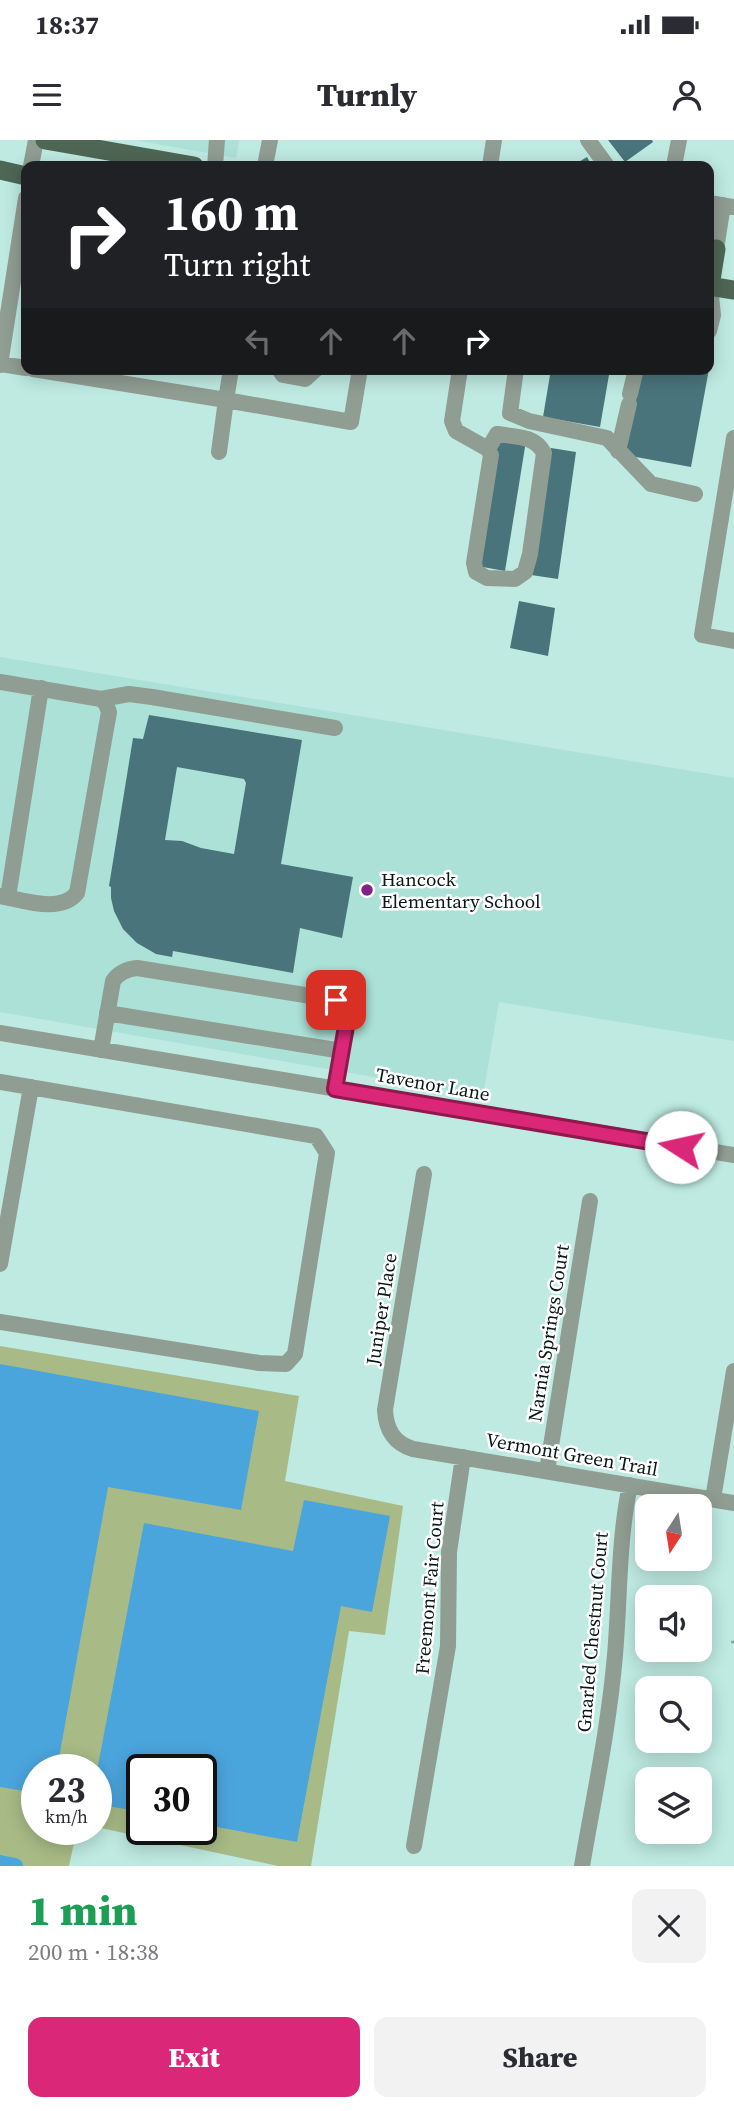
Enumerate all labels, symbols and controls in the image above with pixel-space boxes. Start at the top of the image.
text: 18:37 [35,7,99,43]
text: Turnly [317,73,417,117]
icon: menu [28,76,66,114]
icon: person [668,76,706,114]
text: 160 m [164,179,299,246]
icon: right [49,189,140,280]
text: Turn right [164,243,310,287]
icon: left [239,322,277,360]
icon: ahead [312,322,350,360]
icon: ahead [385,322,423,360]
icon: right [458,322,496,360]
place label: Hancock Elementary School [381,866,541,914]
marker: Hancock Elementary School [359,882,375,898]
pin [306,970,366,1030]
icon: arrive [317,981,355,1019]
street label: Tavenor Lane [374,1061,492,1107]
position arrow [644,1110,718,1184]
street label: Narnia Springs Court [521,1242,575,1423]
street label: Juniper Place [359,1251,403,1368]
street label: Vermont Green Trail [484,1426,660,1482]
north arrow [635,1494,712,1572]
map controls [635,1494,712,1844]
street label: Freemont Fair Court [408,1500,450,1675]
street label: Gnarled Chestnut Court [570,1530,614,1733]
button: sound [635,1585,712,1662]
button: search [635,1676,712,1753]
speed limit sign: 30 [126,1754,217,1845]
text: 23 [48,1766,85,1814]
button: layers [635,1767,712,1844]
text: km/h [45,1804,88,1829]
text: 1 min [28,1881,138,1939]
button: close [632,1889,706,1963]
text: 200 m · 18:38 [28,1936,159,1968]
button: Exit [28,2017,360,2097]
button: Share [374,2017,706,2097]

